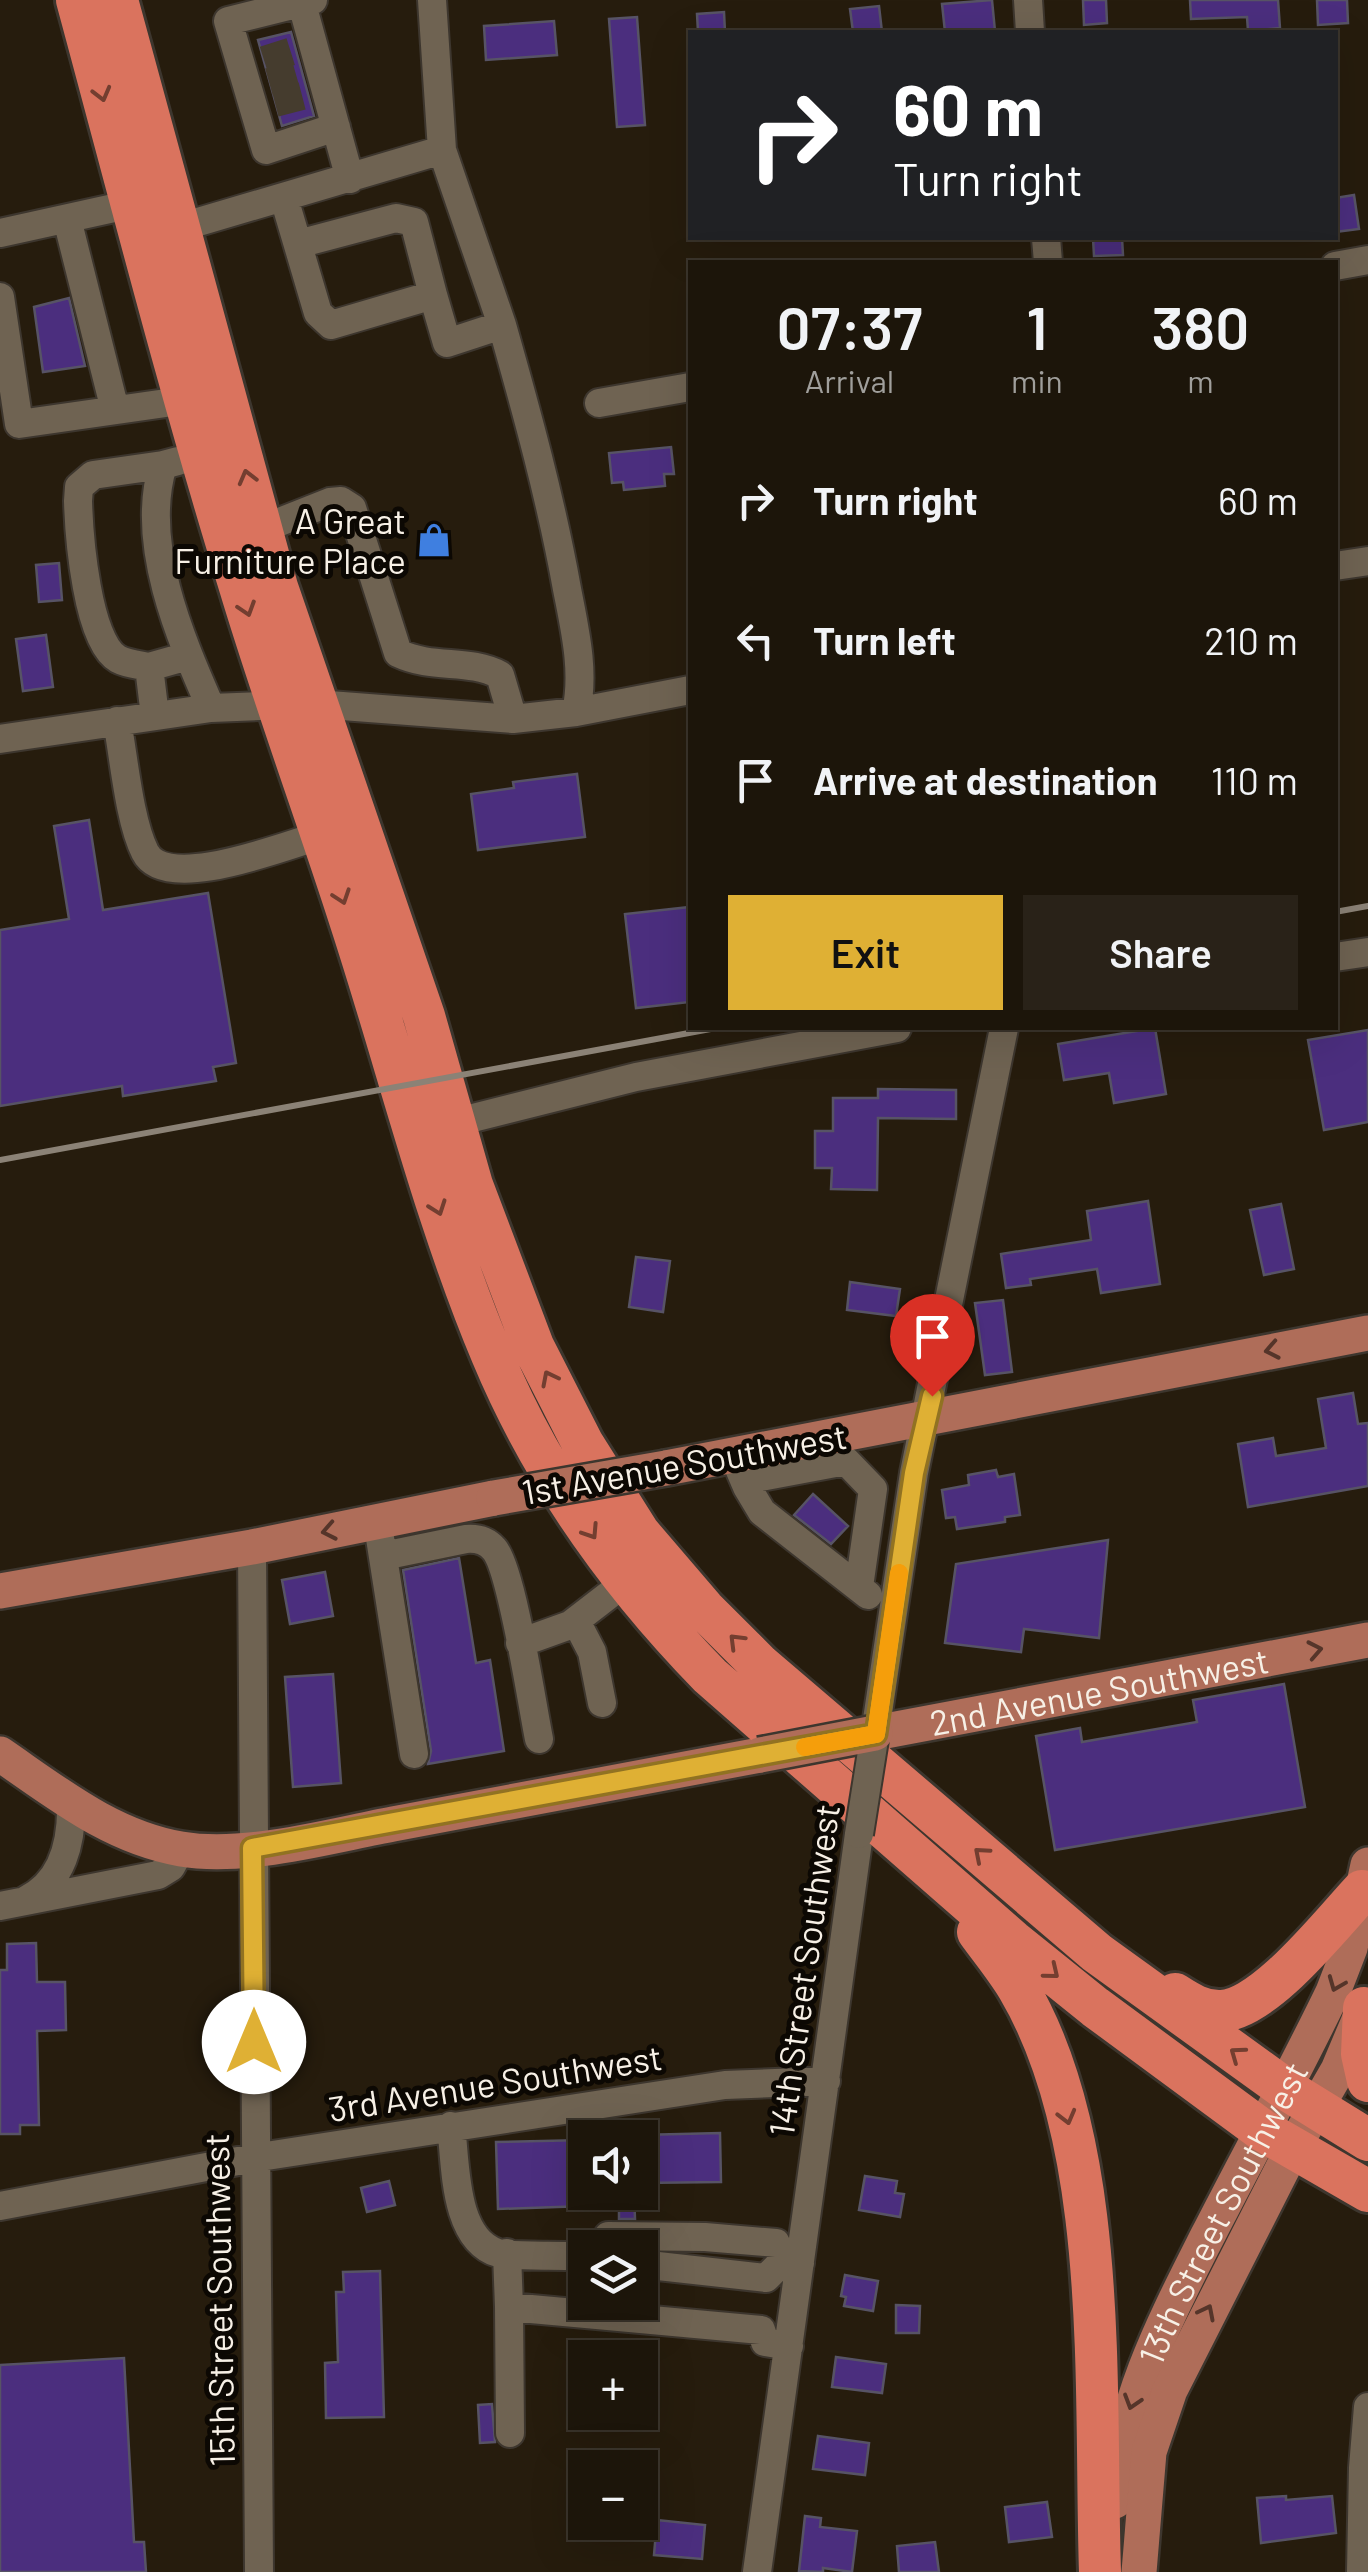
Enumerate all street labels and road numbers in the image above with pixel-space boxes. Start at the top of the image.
street label: 1st Avenue Southwest [518,1414,850,1512]
street label: 2nd Avenue Southwest [926,1638,1272,1743]
street label: 14th Street Southwest [759,1801,847,2139]
street label: 3rd Avenue Southwest [325,2035,665,2129]
street label: 13th Street Southwest [1128,2054,1316,2370]
street label: 15th Street Southwest [194,2133,242,2467]

